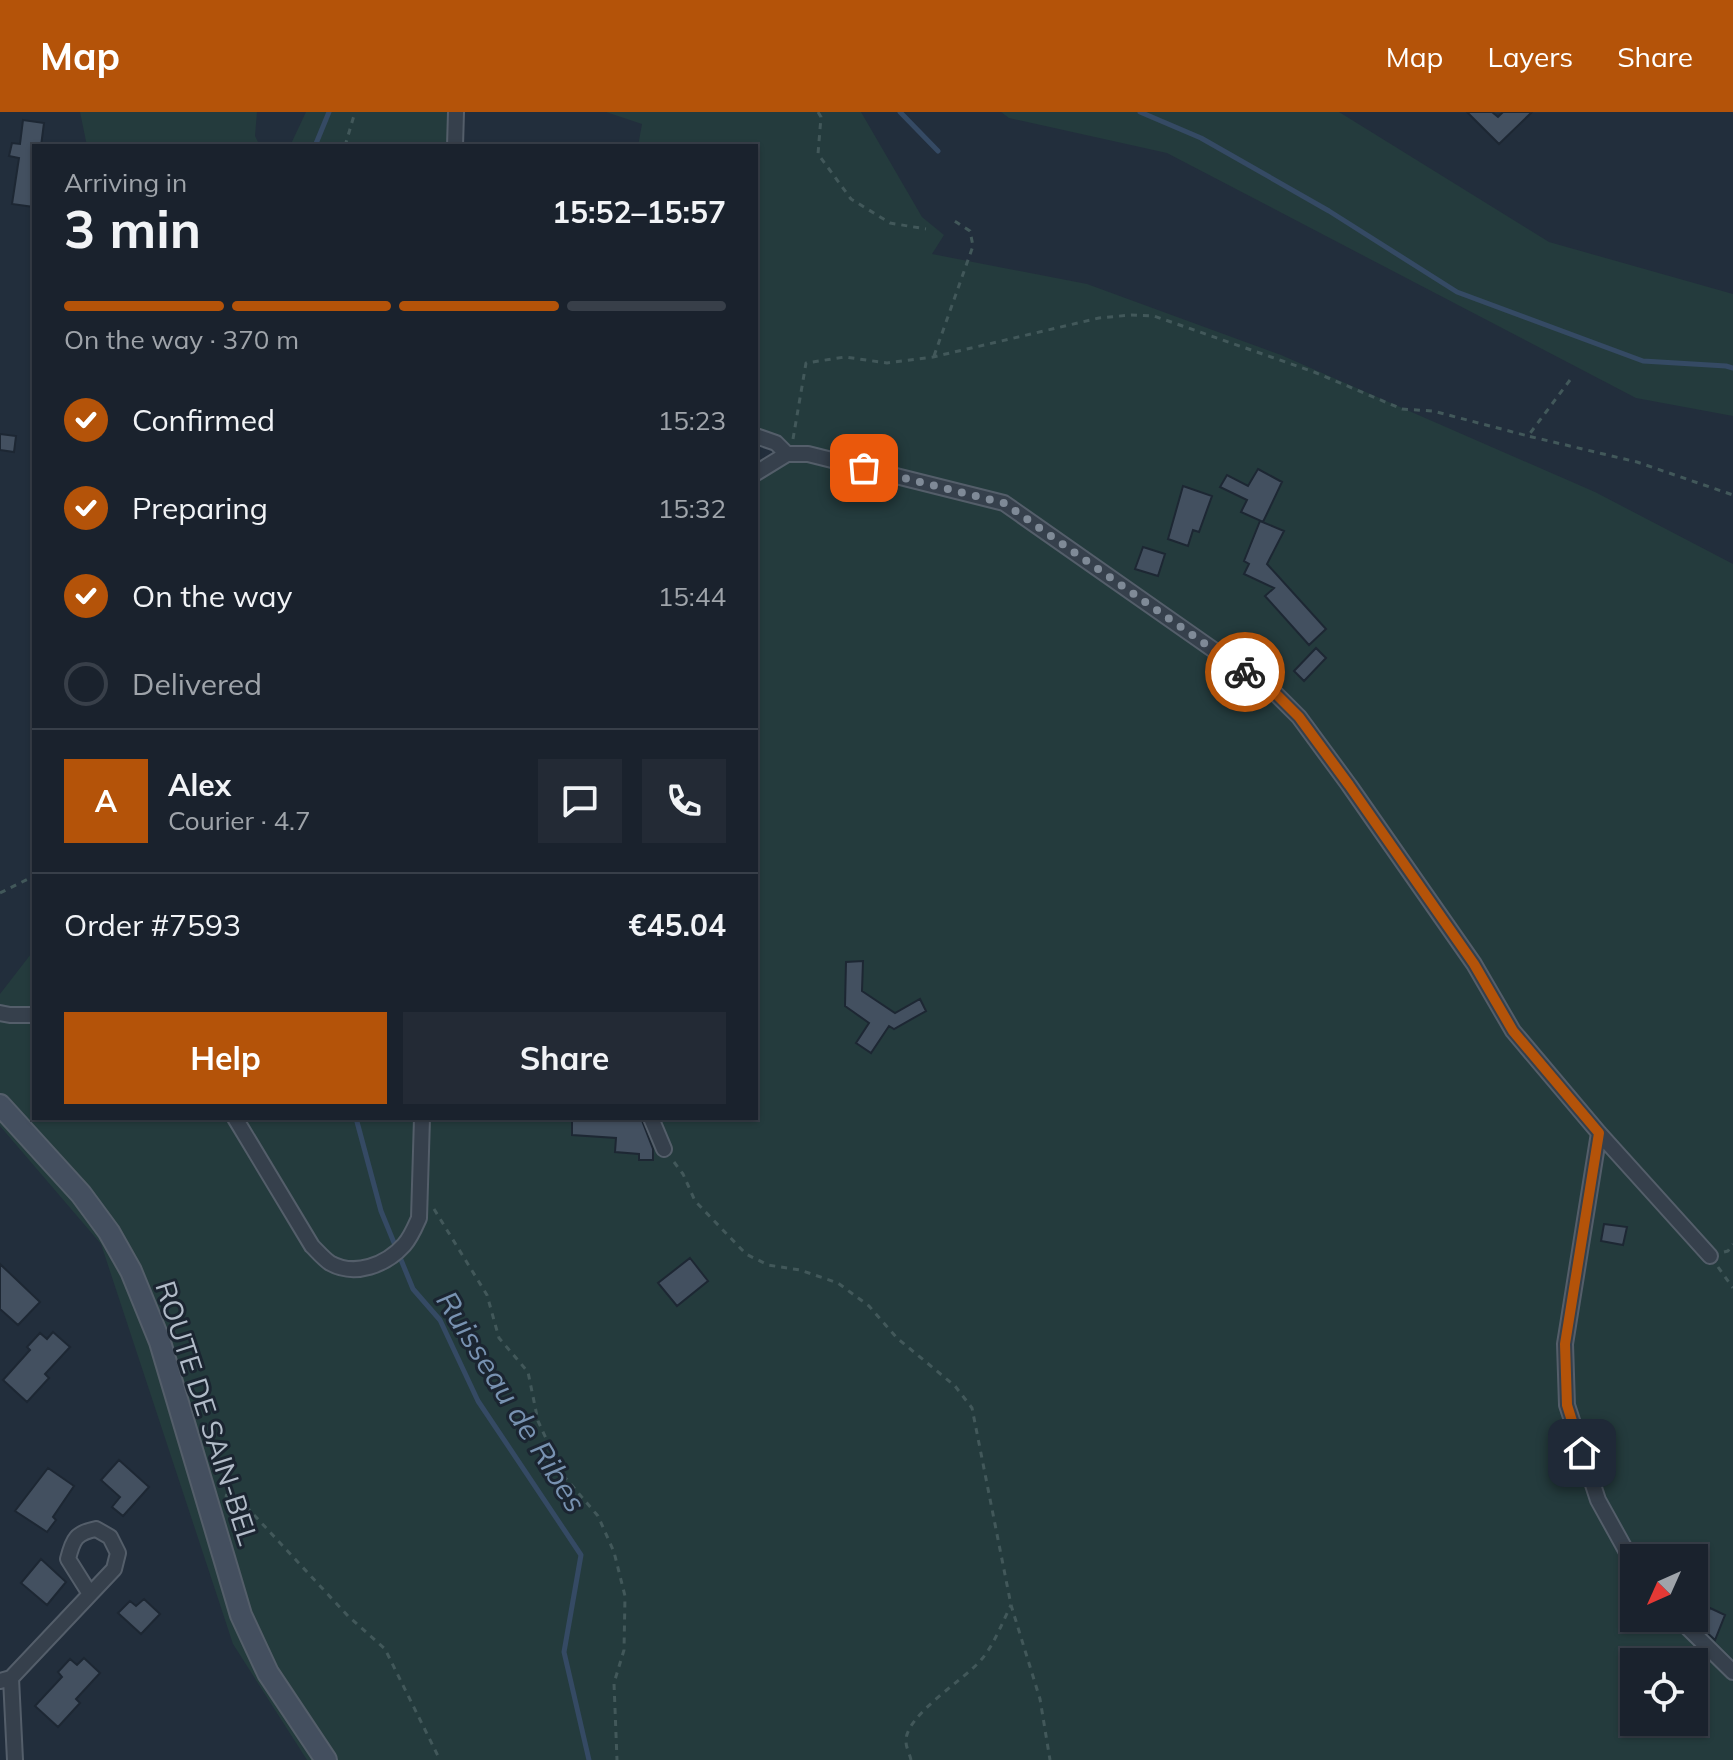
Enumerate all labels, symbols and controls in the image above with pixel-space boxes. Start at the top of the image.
text: Map [40,32,120,80]
text: Map [1386,39,1443,74]
text: Layers [1487,39,1573,74]
text: Share [1617,39,1693,74]
text: Arriving in [64,166,187,199]
text: 15:52–15:57 [552,193,726,231]
text: 3 min [64,196,201,261]
text: On the way · 370 m [64,323,299,356]
icon: check [64,398,108,442]
text: Confirmed [132,401,275,439]
text: 15:23 [658,404,726,437]
pin [830,434,898,502]
icon: bag [842,446,886,490]
icon: check [64,486,108,530]
text: Preparing [132,489,268,527]
text: 15:32 [658,492,726,525]
icon: check [64,574,108,618]
text: On the way [132,577,292,615]
text: 15:44 [658,580,726,613]
courier [1205,632,1285,712]
icon: bike [1223,650,1267,694]
text: Delivered [132,665,262,703]
button: chat [538,759,622,843]
button: phone [642,759,726,843]
text: Alex [168,766,231,804]
text: A [95,782,117,820]
text: Courier · 4.7 [168,804,311,837]
text: Order #7593 [64,906,241,944]
text: €45.04 [629,906,726,944]
button: Help [64,1012,387,1104]
button: Share [403,1012,726,1104]
street label: ROUTE DE SAIN-BEL [148,1276,267,1549]
water label: Ruisseau de Ribes [429,1284,595,1519]
pin [1548,1419,1616,1487]
icon: home [1560,1431,1604,1475]
north arrow [1620,1544,1708,1632]
map controls [1620,1544,1708,1736]
button: locate [1620,1648,1708,1736]

